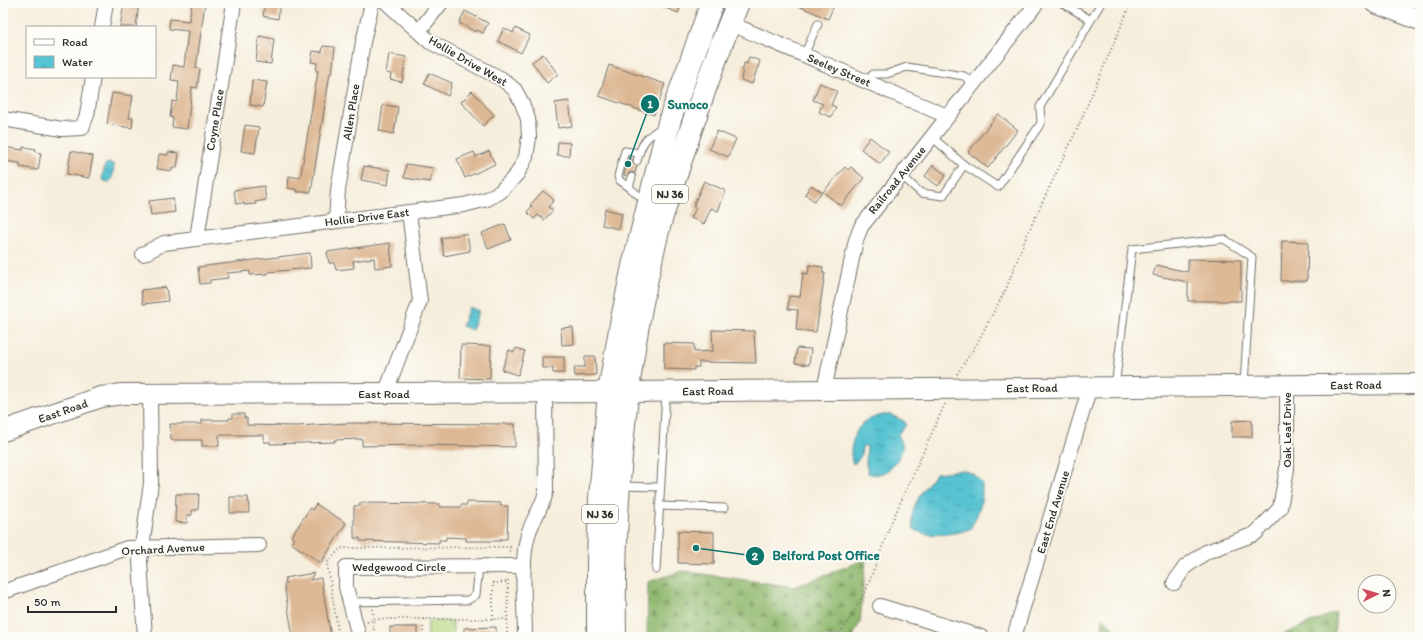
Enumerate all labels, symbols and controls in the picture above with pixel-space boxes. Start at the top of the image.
legend [26,26,156,78]
street label: Hollie Drive West [426,33,510,89]
text: Road [62,35,88,49]
street label: Seeley Street [805,50,873,90]
text: Water [62,55,93,69]
street label: Allen Place [340,83,362,141]
street label: Coyne Place [203,88,227,152]
callout: Sunoco [640,92,717,117]
text: 1 [647,97,653,111]
text: Sunoco [668,97,709,112]
street label: Railroad Avenue [865,143,929,217]
road number: NJ 36 [652,185,688,203]
street label: Hollie Drive East [324,205,411,229]
street label: East Road [1330,378,1382,392]
street label: East Road [1006,381,1058,395]
street label: East Road [682,384,734,398]
street label: East Road [358,387,410,401]
street label: Oak Leaf Drive [1280,392,1294,468]
street label: East Road [36,396,90,426]
street label: East End Avenue [1034,468,1072,555]
road number: NJ 36 [582,505,618,523]
street label: Orchard Avenue [121,540,205,558]
callout: Belford Post Office [745,543,888,568]
text: Belford Post Office [772,548,880,563]
text: 2 [752,549,759,563]
street label: Wedgewood Circle [352,560,446,574]
north arrow [1357,574,1397,614]
scale bar [28,588,116,614]
text: N [1380,589,1393,597]
text: 50 m [34,595,60,609]

